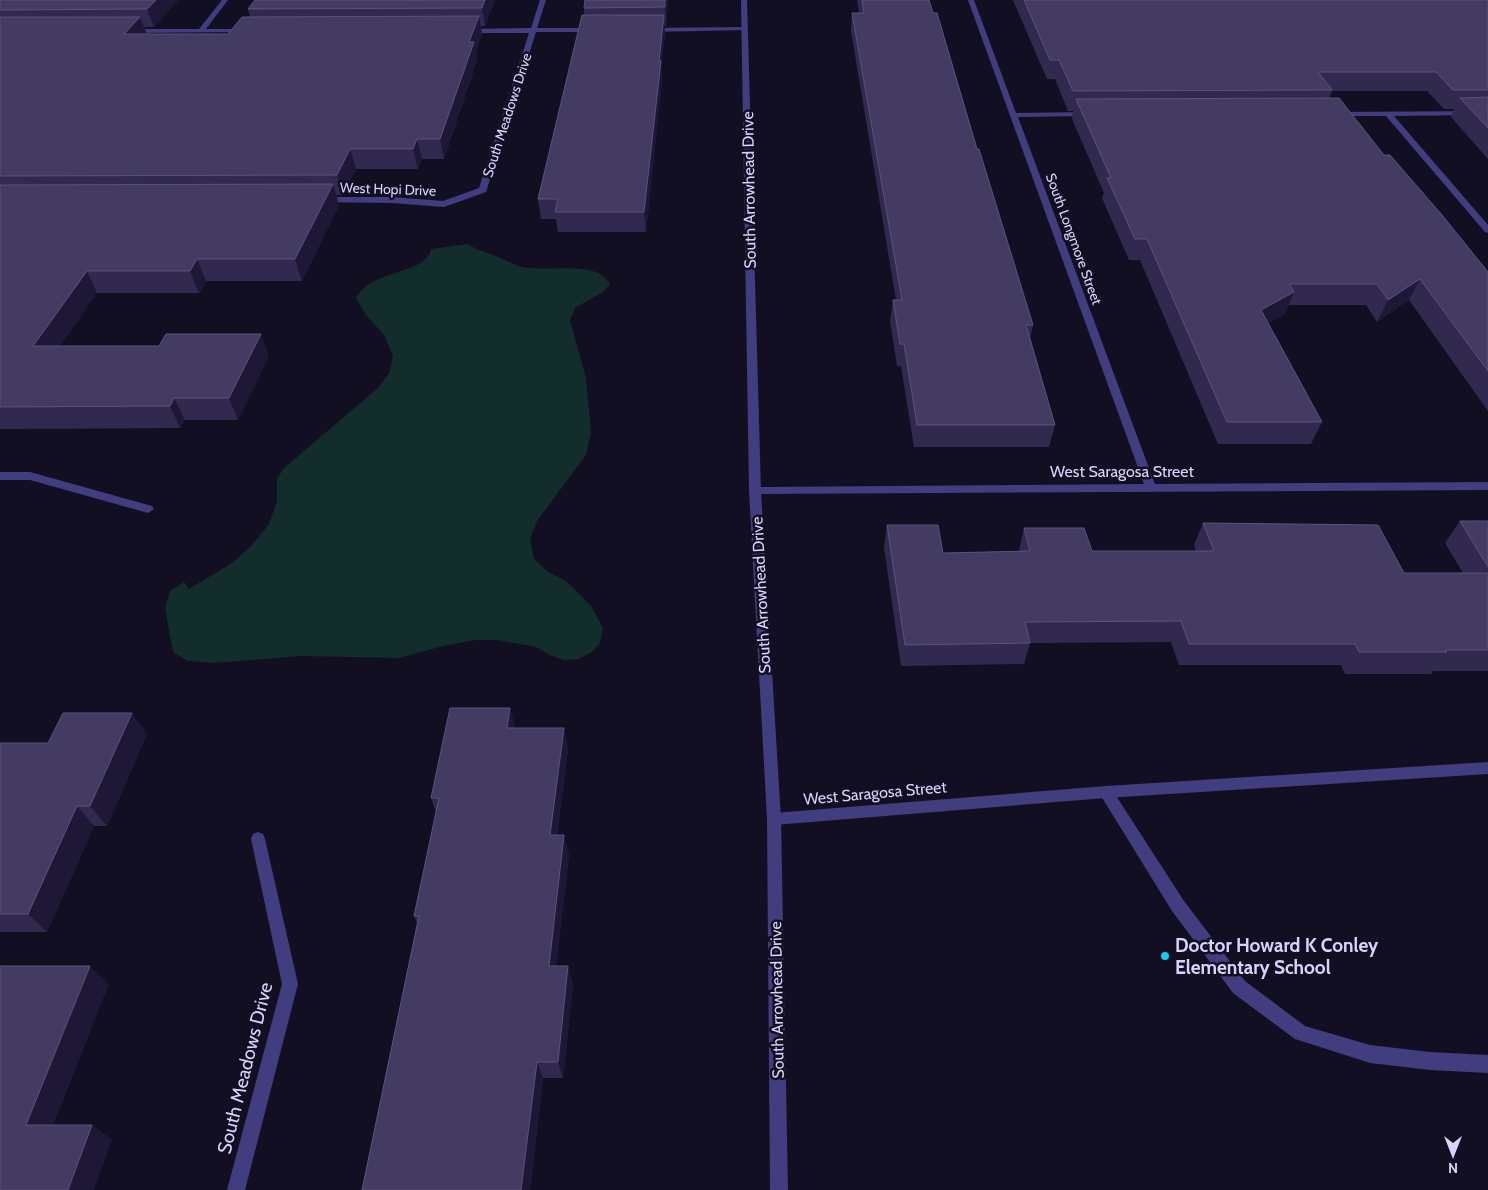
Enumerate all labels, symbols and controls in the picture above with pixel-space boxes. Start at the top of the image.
street label: South Meadows Drive [478,51,536,179]
street label: South Arrowhead Drive [738,111,760,269]
street label: South Longmore Street [1042,171,1106,307]
street label: West Hopi Drive [340,178,436,200]
street label: West Saragosa Street [1050,462,1194,481]
street label: South Arrowhead Drive [747,516,775,674]
street label: West Saragosa Street [803,777,948,809]
street label: South Arrowhead Drive [766,921,788,1079]
place label: Doctor Howard K Conley Elementary School [1175,934,1379,979]
marker: Doctor Howard K Conley Elementary School [1159,950,1171,962]
street label: South Meadows Drive [213,980,278,1156]
north arrow [1428,1130,1478,1180]
text: N [1448,1159,1458,1177]

